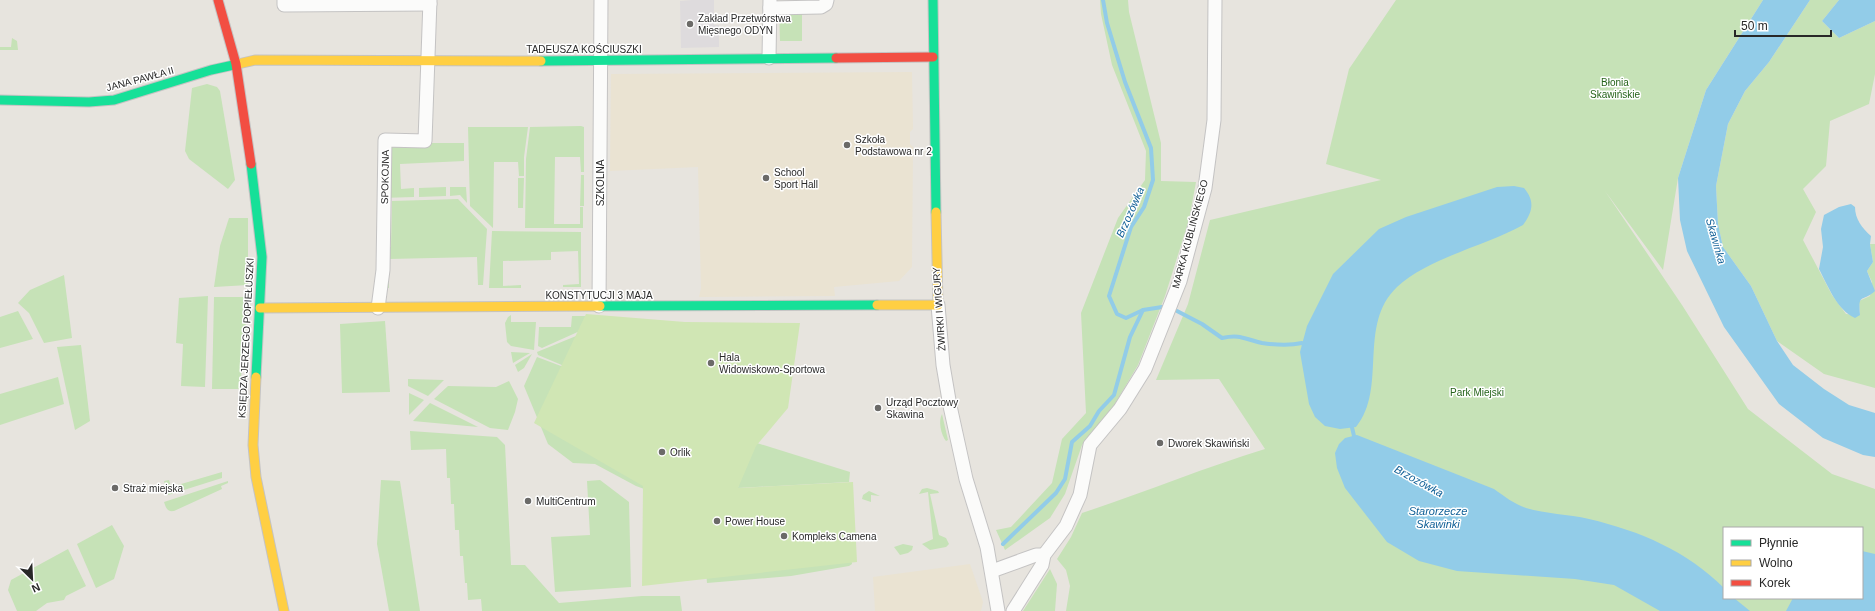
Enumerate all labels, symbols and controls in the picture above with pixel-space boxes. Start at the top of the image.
scale bar [1735,12,1831,38]
place label: Zakład Przetwórstwa Mięsnego ODYN [698,13,791,36]
marker: Zakład Przetwórstwa Mięsnego ODYN [685,19,695,29]
text: 50 m [1741,19,1768,33]
street label: TADEUSZA KOŚCIUSZKI [526,43,642,55]
street label: JANA PAWŁA II [105,65,175,93]
park label: Błonia Skawińskie [1590,77,1640,100]
place label: Szkoła Podstawowa nr 2 [855,134,932,157]
marker: Szkoła Podstawowa nr 2 [842,140,852,150]
street label: SPOKOJNA [379,149,391,204]
street label: SZKOLNA [595,159,606,206]
place label: School Sport Hall [774,167,818,190]
marker: School Sport Hall [761,173,771,183]
street label: MARKA KUBLIŃSKIEGO [1169,178,1210,290]
water label: Brzozówka [1114,185,1146,239]
water label: Skawinka [1704,217,1728,265]
street label: KSIĘDZA JERZEGO POPIEŁUSZKI [236,258,256,418]
street label: ŻWIRKI I WIGURY [930,266,947,351]
street label: KONSTYTUCJI 3 MAJA [545,290,653,301]
place label: Hala Widowiskowo-Sportowa [719,352,826,375]
marker: Hala Widowiskowo-Sportowa [706,358,716,368]
park label: Park Miejski [1450,387,1504,398]
place label: Urząd Pocztowy Skawina [886,397,958,420]
marker: Urząd Pocztowy Skawina [873,403,883,413]
marker: Dworek Skawiński [1155,438,1165,448]
place label: Dworek Skawiński [1168,438,1249,449]
marker: Orlik [657,447,667,457]
place label: Orlik [670,447,692,458]
water label: Brzozówka [1393,463,1445,499]
marker: Straż miejska [110,483,120,493]
place label: Straż miejska [123,483,183,494]
marker: MultiCentrum [523,496,533,506]
place label: MultiCentrum [536,496,595,507]
water label: Starorzecze Skawinki [1409,505,1467,530]
marker: Power House [712,516,722,526]
place label: Power House [725,516,785,527]
legend [1723,527,1863,599]
marker: Kompleks Camena [779,531,789,541]
place label: Kompleks Camena [792,531,877,542]
text: Płynnie [1759,536,1799,550]
text: Wolno [1759,556,1793,570]
north arrow [12,559,52,599]
text: Korek [1759,576,1791,590]
text: N [30,581,42,595]

